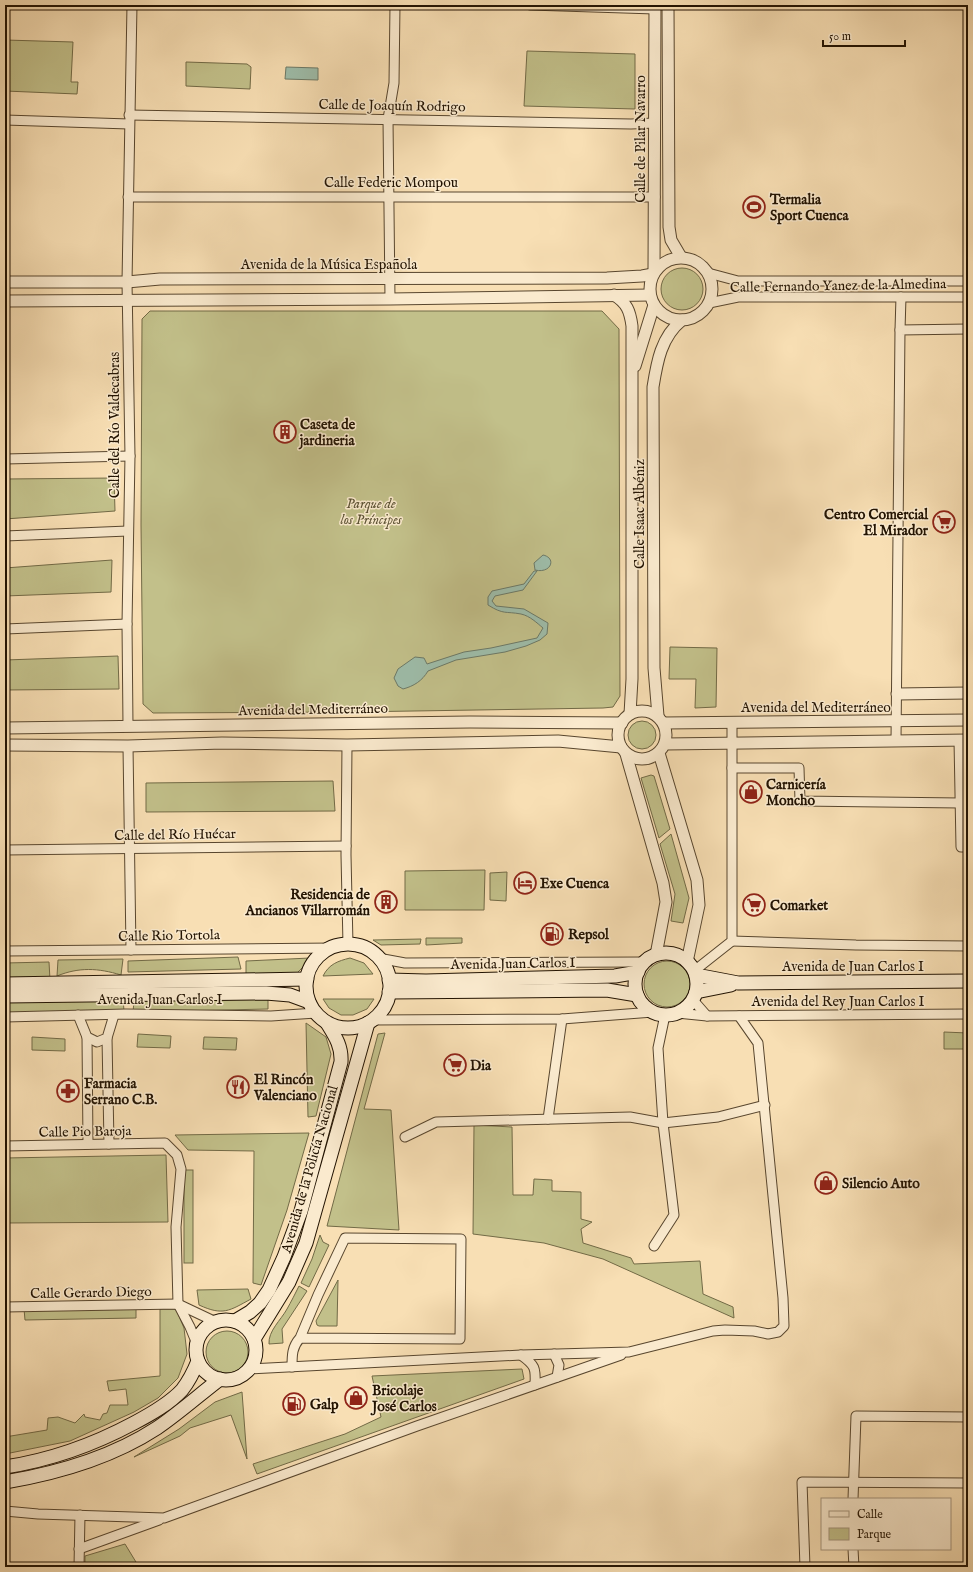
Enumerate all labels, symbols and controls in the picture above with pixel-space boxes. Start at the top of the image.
scale bar [823,22,905,48]
text: 50 m [829,29,851,44]
street label: Calle de Pilar Navarro [632,75,650,203]
street label: Calle de Joaquín Rodrigo [318,96,466,116]
street label: Calle Federic Mompou [324,174,458,192]
place label: Termalia Sport Cuenca [769,191,849,225]
sports icon: Termalia Sport Cuenca [741,194,767,220]
street label: Avenida de la Música Española [240,256,418,274]
street label: Calle Fernando Yanez de la Almedina [730,275,947,297]
street label: Calle del Río Valdecabras [106,352,124,498]
place label: Caseta de jardineria [298,416,356,450]
building icon: Caseta de jardineria [272,419,298,445]
street label: Calle Isaac Albéniz [631,458,649,569]
park label: Parque de los Príncipes [340,495,403,529]
place label: Centro Comercial El Mirador [824,506,929,540]
supermarket icon: Centro Comercial El Mirador [931,509,957,535]
street label: Avenida del Mediterráneo [740,699,891,717]
street label: Avenida del Mediterráneo [237,700,389,720]
place label: Carnicería Moncho [766,776,827,810]
shop icon: Carnicería Moncho [738,779,764,805]
street label: Calle del Río Huécar [114,825,236,845]
hotel icon: Exe Cuenca [512,870,538,896]
place label: Exe Cuenca [540,875,610,893]
place label: Residencia de Ancianos Villarromán [245,886,371,920]
building icon: Residencia de Ancianos Villarromán [373,889,399,915]
supermarket icon: Comarket [741,892,767,918]
place label: Comarket [770,897,828,915]
fuel station icon: Repsol [539,921,565,947]
street label: Calle Rio Tortola [118,926,221,946]
place label: Repsol [568,926,610,944]
street label: Avenida Juan Carlos I [449,954,576,974]
street label: Avenida de Juan Carlos I [781,958,924,976]
street label: Avenida Juan Carlos I [96,991,223,1009]
street label: Avenida del Rey Juan Carlos I [751,993,924,1011]
supermarket icon: Dia [442,1052,468,1078]
place label: Dia [470,1057,492,1075]
place label: El Rincón Valenciano [253,1071,317,1105]
restaurant icon: El Rincón Valenciano [225,1074,251,1100]
place label: Farmacia Serrano C.B. [84,1075,157,1109]
pharmacy icon: Farmacia Serrano C.B. [55,1078,81,1104]
street label: Avenida de la Policía Nacional [277,1083,343,1256]
street label: Calle Pio Baroja [38,1122,133,1142]
shop icon: Silencio Auto [813,1170,839,1196]
place label: Silencio Auto [842,1175,920,1193]
street label: Calle Gerardo Diego [30,1283,152,1303]
place label: Bricolaje José Carlos [370,1382,437,1416]
shop icon: Bricolaje José Carlos [343,1385,369,1411]
fuel station icon: Galp [281,1391,307,1417]
place label: Galp [310,1396,339,1414]
legend [821,1498,951,1550]
text: Calle [857,1507,883,1522]
text: Parque [857,1527,892,1543]

